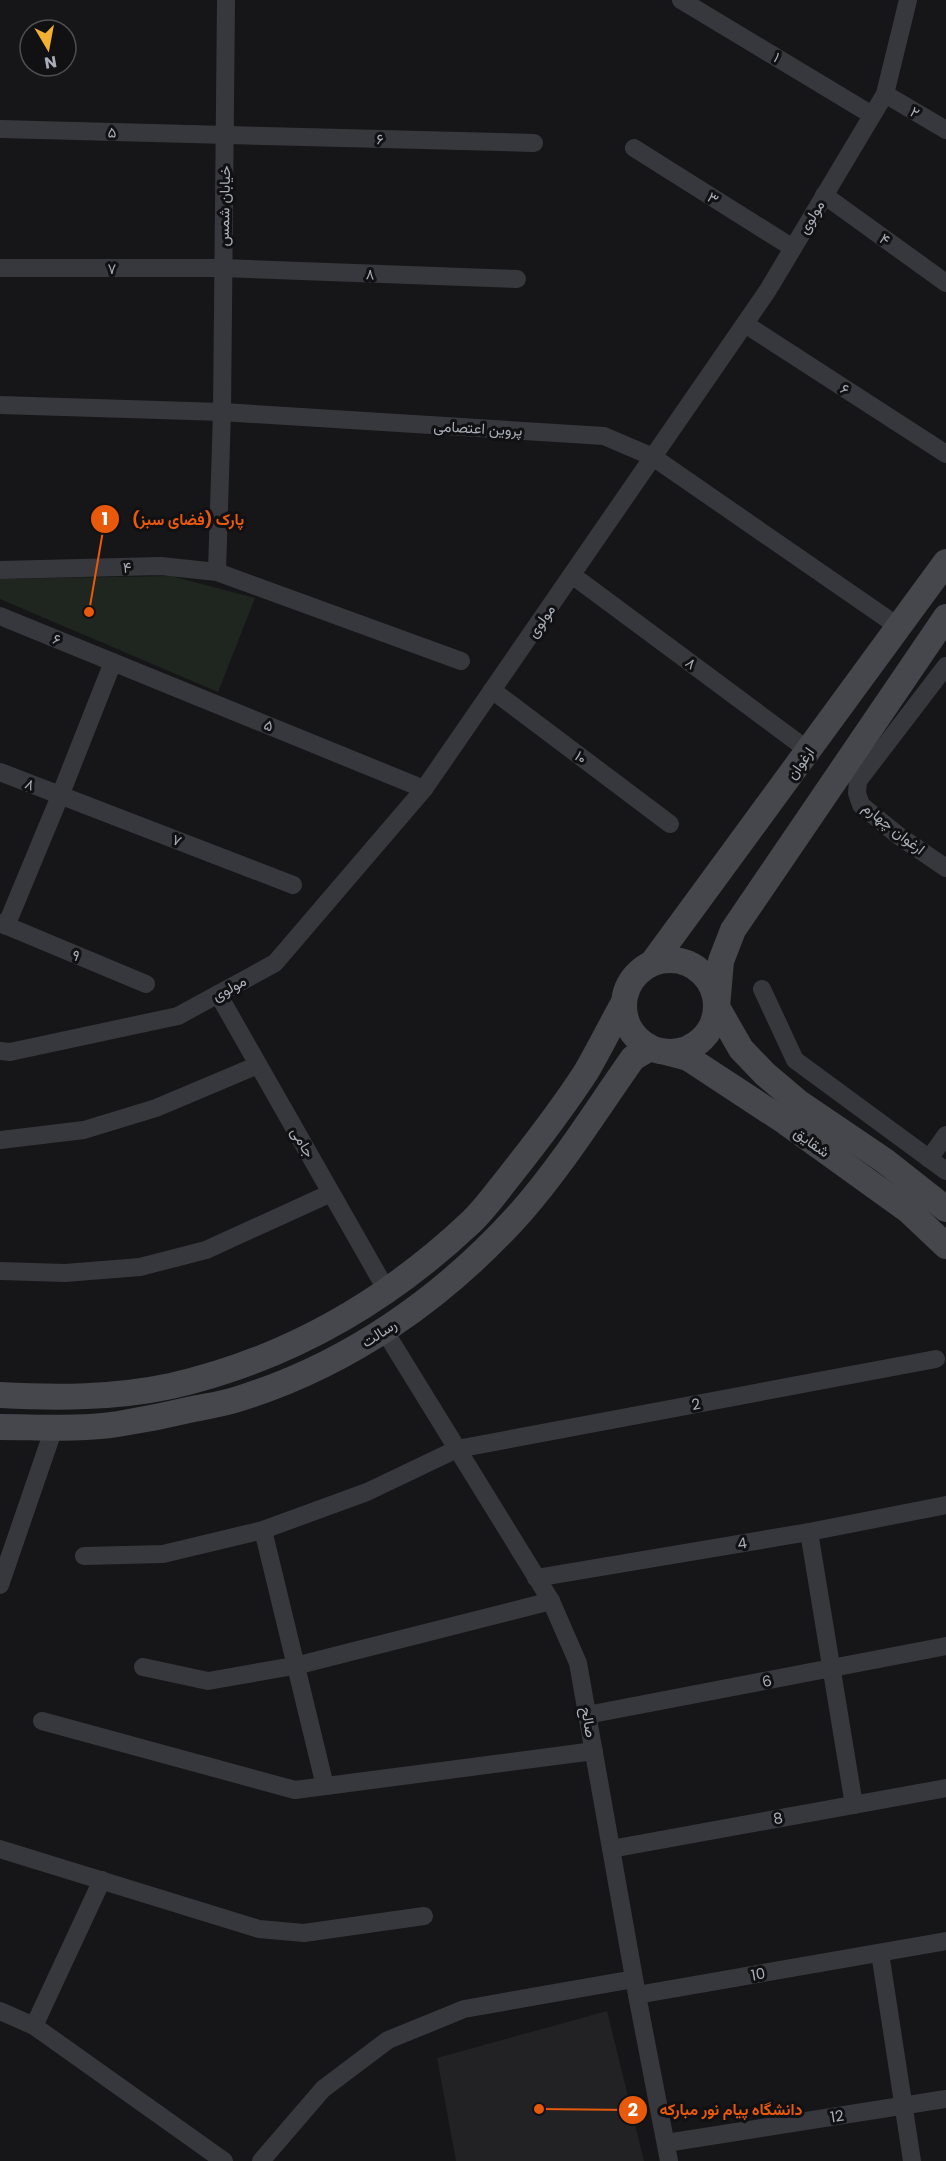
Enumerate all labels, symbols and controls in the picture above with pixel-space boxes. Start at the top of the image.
north arrow [18,18,78,78]
street label: ۱ [770,47,784,67]
text: N [43,50,58,75]
street label: ۲ [906,101,924,123]
street label: ۵ [107,121,117,143]
street label: ۶ [376,128,384,150]
street label: خیابان شمس [213,165,235,247]
street label: ۳ [703,186,723,210]
street label: مولوی [793,196,829,238]
street label: ۴ [875,228,895,250]
street label: ۷ [108,258,117,279]
street label: ۸ [365,263,375,285]
street label: ۶ [836,378,854,400]
street label: پروین اعتصامی [433,415,523,441]
callout: پارک (فضای سبز) [90,502,256,536]
text: 1 [102,506,108,531]
text: پارک (فضای سبز) [132,508,244,531]
street label: ۴ [122,556,132,578]
street label: مولوی [522,600,560,642]
street label: ۶ [50,628,64,650]
street label: ۸ [681,652,701,674]
street label: ۵ [261,714,277,736]
street label: ارغوان [781,742,819,784]
street label: ۱۰ [570,745,592,769]
street label: ۸ [22,773,38,795]
street label: ارغوان چهارم [858,797,930,859]
street label: ۷ [169,829,185,851]
street label: ۹ [69,944,83,966]
street label: مولوی [208,970,250,1006]
street label: شقایق [790,1122,834,1162]
street label: جامی [286,1123,320,1161]
street label: رسالت [357,1314,401,1352]
street label: 2 [690,1393,702,1415]
street label: 4 [736,1532,748,1554]
street label: 6 [760,1670,774,1692]
street label: صالح [575,1705,602,1739]
street label: 8 [772,1807,784,1829]
street label: 10 [749,1962,767,1986]
callout: دانشگاه پیام نور مبارکه [618,2093,815,2127]
text: 2 [628,2097,638,2122]
text: دانشگاه پیام نور مبارکه [659,2098,803,2121]
street label: 12 [829,2105,845,2127]

